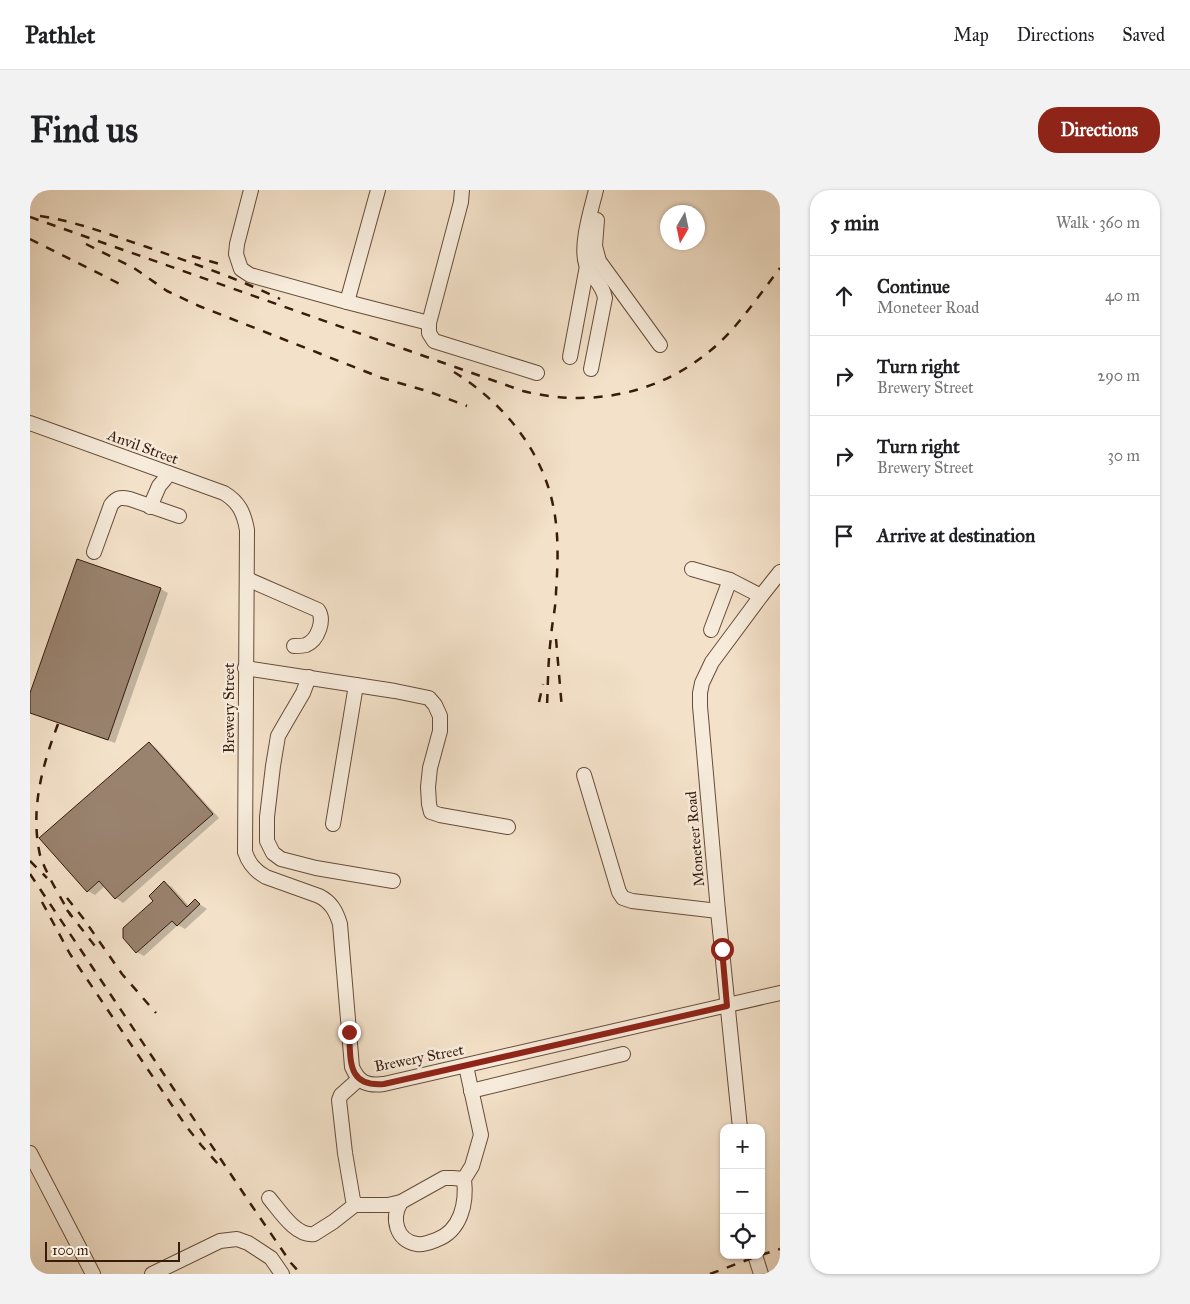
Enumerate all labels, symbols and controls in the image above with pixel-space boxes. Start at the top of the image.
text: Pathlet [25,20,95,50]
text: Map [953,24,989,46]
text: Directions [1017,24,1094,46]
text: Saved [1122,24,1165,46]
button: Directions [1038,107,1160,153]
text: Find us [30,109,138,152]
north arrow [660,205,705,250]
text: 5 min [830,210,879,236]
text: Walk · 360 m [1056,213,1140,232]
text: Continue [877,275,950,298]
icon: ahead [830,282,858,310]
text: 40 m [1105,286,1140,305]
text: Moneteer Road [877,298,979,317]
text: Turn right [877,355,960,378]
icon: right [830,362,858,390]
text: 290 m [1097,366,1140,385]
text: Brewery Street [877,378,974,397]
street label: Anvil Street [104,426,181,468]
text: Turn right [877,435,960,458]
icon: right [830,442,858,470]
text: 30 m [1107,446,1140,465]
text: Brewery Street [877,458,974,477]
icon: arrive [830,522,858,550]
text: Arrive at destination [877,524,1035,547]
street label: Brewery Street [220,662,238,753]
street label: Moneteer Road [682,790,708,888]
route start [711,938,734,961]
route end [338,1021,361,1044]
street label: Brewery Street [373,1040,466,1075]
map controls [720,1124,765,1259]
button: + [720,1124,765,1169]
button: − [720,1169,765,1214]
button: locate [720,1214,765,1259]
scale bar [45,1239,180,1262]
text: 100 m [52,1242,89,1259]

